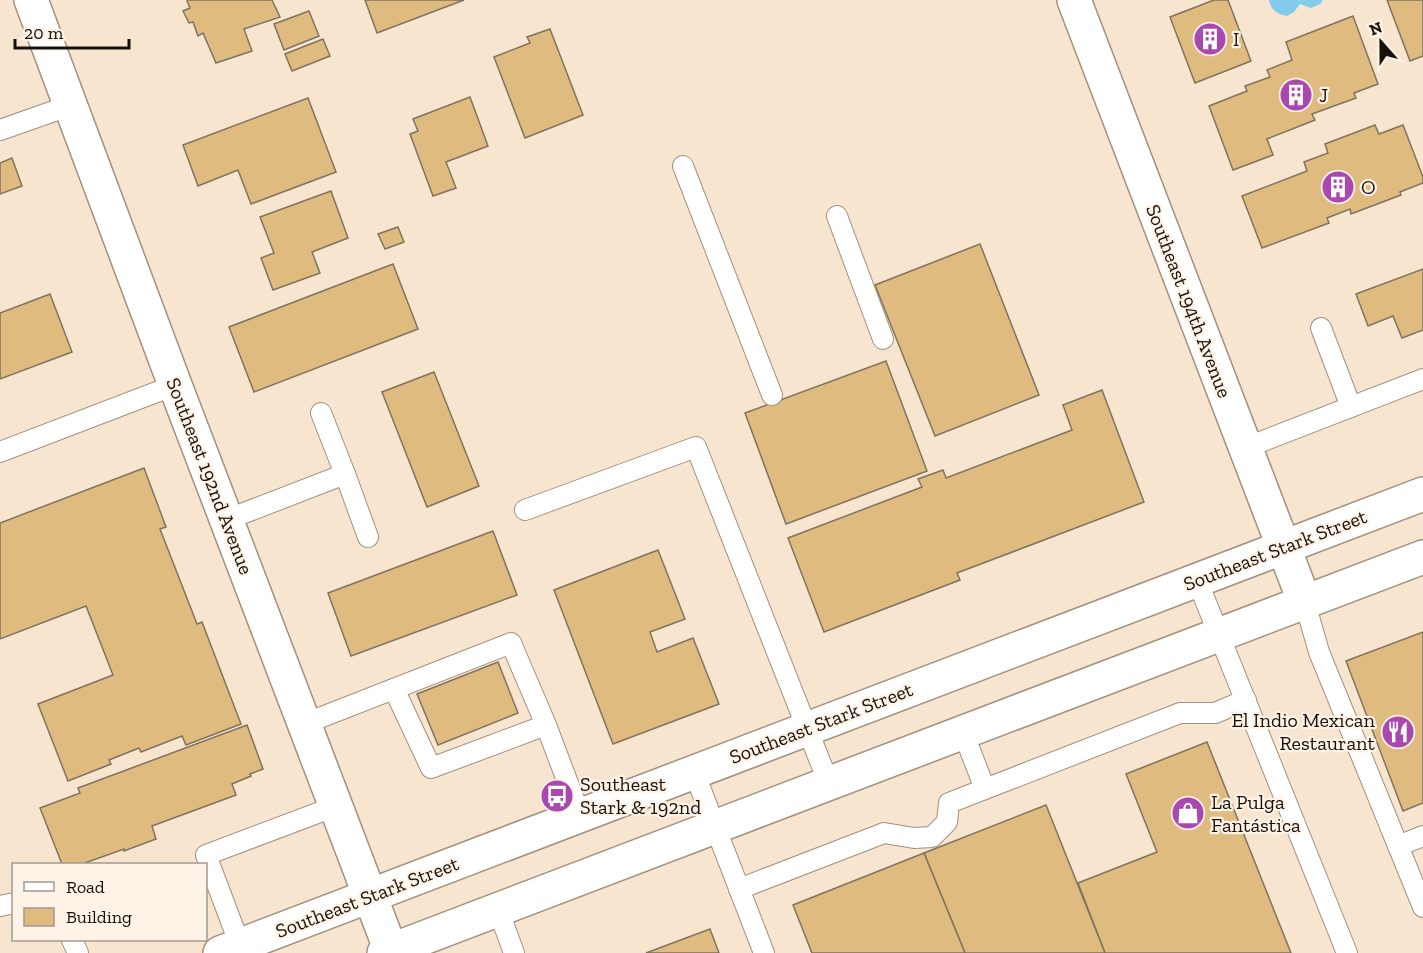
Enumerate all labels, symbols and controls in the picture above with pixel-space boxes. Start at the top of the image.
scale bar [15,12,129,50]
north arrow [1351,12,1411,72]
text: N [1367,17,1385,40]
building icon: I [1192,21,1228,57]
text: 20 m [24,22,64,44]
place label: I [1233,27,1239,51]
building icon: J [1278,77,1314,113]
place label: J [1319,83,1328,107]
building icon: O [1320,169,1356,205]
place label: O [1361,175,1376,199]
street label: Southeast 194th Avenue [1141,201,1237,401]
street label: Southeast 192nd Avenue [161,374,259,578]
street label: Southeast Stark Street [1180,504,1370,596]
street label: Southeast Stark Street [726,677,916,769]
place label: El Indio Mexican Restaurant [1231,708,1376,755]
restaurant icon: El Indio Mexican Restaurant [1380,714,1416,750]
place label: Southeast Stark & 192nd [580,772,701,819]
bus stop icon: Southeast Stark & 192nd [539,778,575,814]
place label: La Pulga Fantástica [1211,790,1301,837]
shop icon: La Pulga Fantástica [1170,795,1206,831]
street label: Southeast Stark Street [272,851,462,943]
legend [12,863,207,941]
text: Road [66,876,105,898]
text: Building [66,906,132,928]

